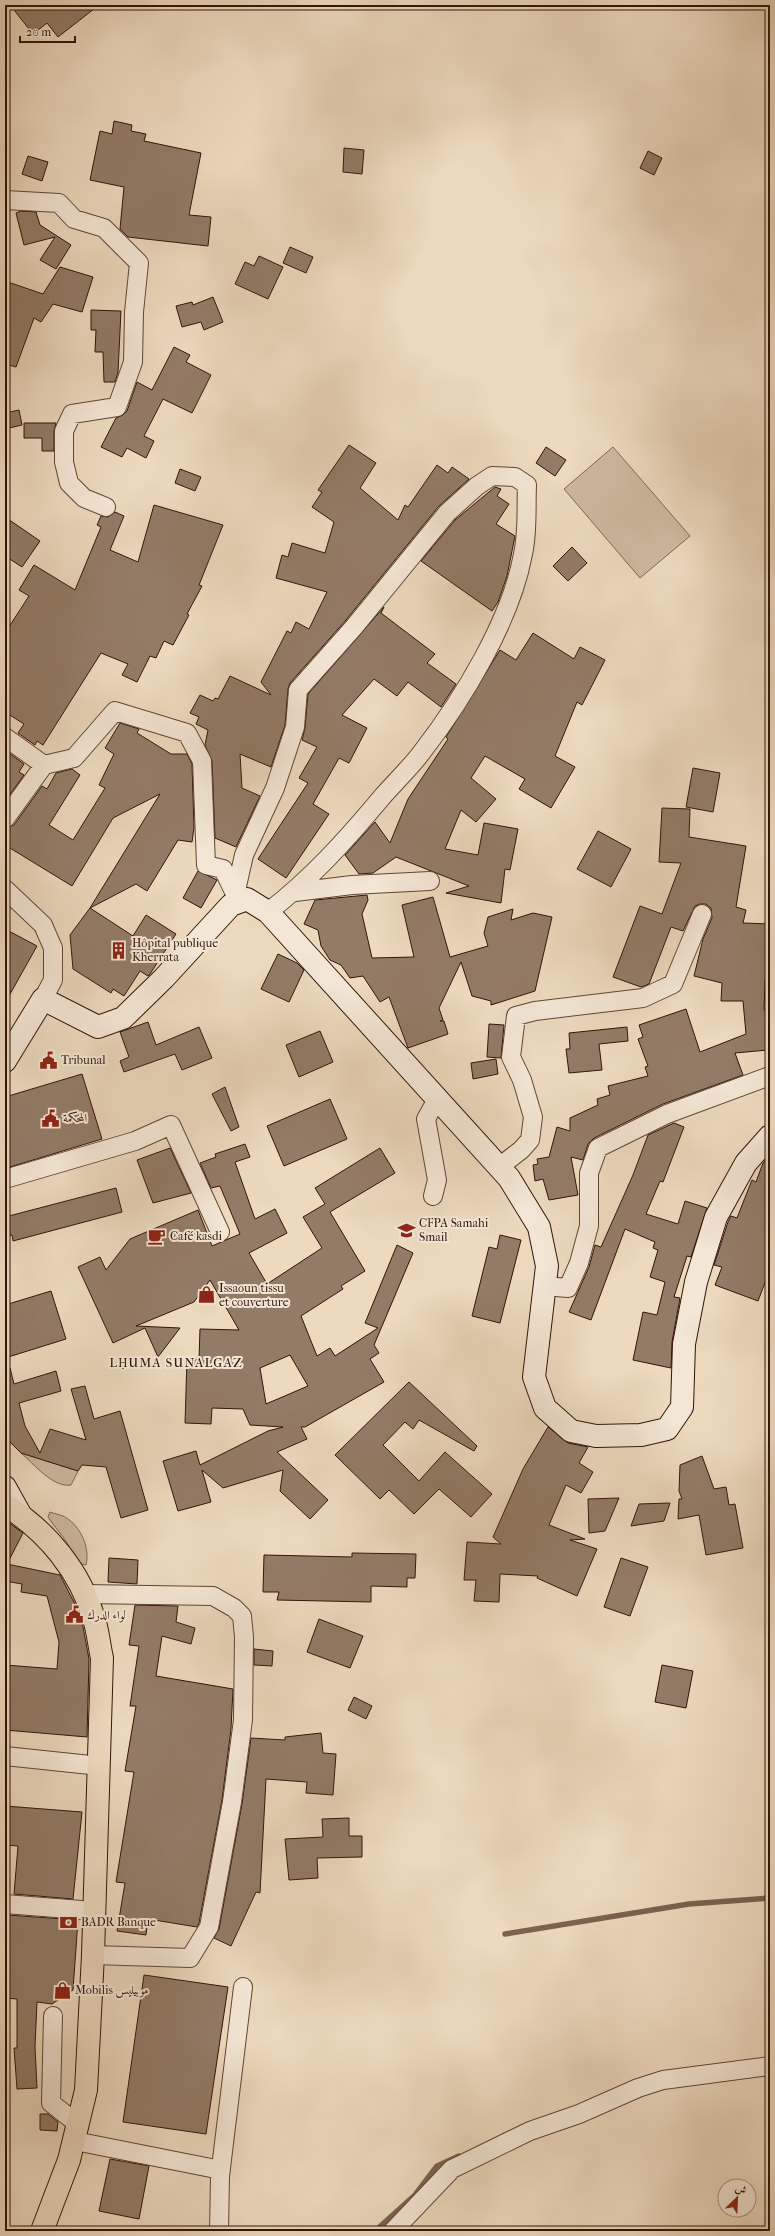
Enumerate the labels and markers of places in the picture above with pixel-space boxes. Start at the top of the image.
place label: Hôpital publique Kherrata [132,936,218,964]
building icon: Hôpital publique Kherrata [109,940,129,960]
public building icon: Tribunal [38,1050,58,1070]
place label: Tribunal [61,1053,106,1067]
public building icon: المحكمة [40,1108,60,1128]
place label: المحكمة [63,1111,88,1125]
place label: CFPA Samahi Smail [419,1216,489,1244]
school or university icon: CFPA Samahi Smail [396,1220,416,1240]
cafe icon: Café kasdi [147,1226,167,1246]
place label: Café kasdi [170,1229,223,1243]
place label: Issaoun tissu et couverture [219,1281,289,1309]
shop icon: Issaoun tissu et couverture [196,1285,216,1305]
public building icon: لواء الدرك [64,1605,84,1625]
place label: لواء الدرك [87,1608,126,1623]
bank icon: BADR Banque [58,1912,78,1932]
place label: BADR Banque [81,1915,156,1929]
shop icon: Mobilis موبيليس [52,1980,72,2000]
place label: Mobilis موبيليس [75,1983,149,1999]

